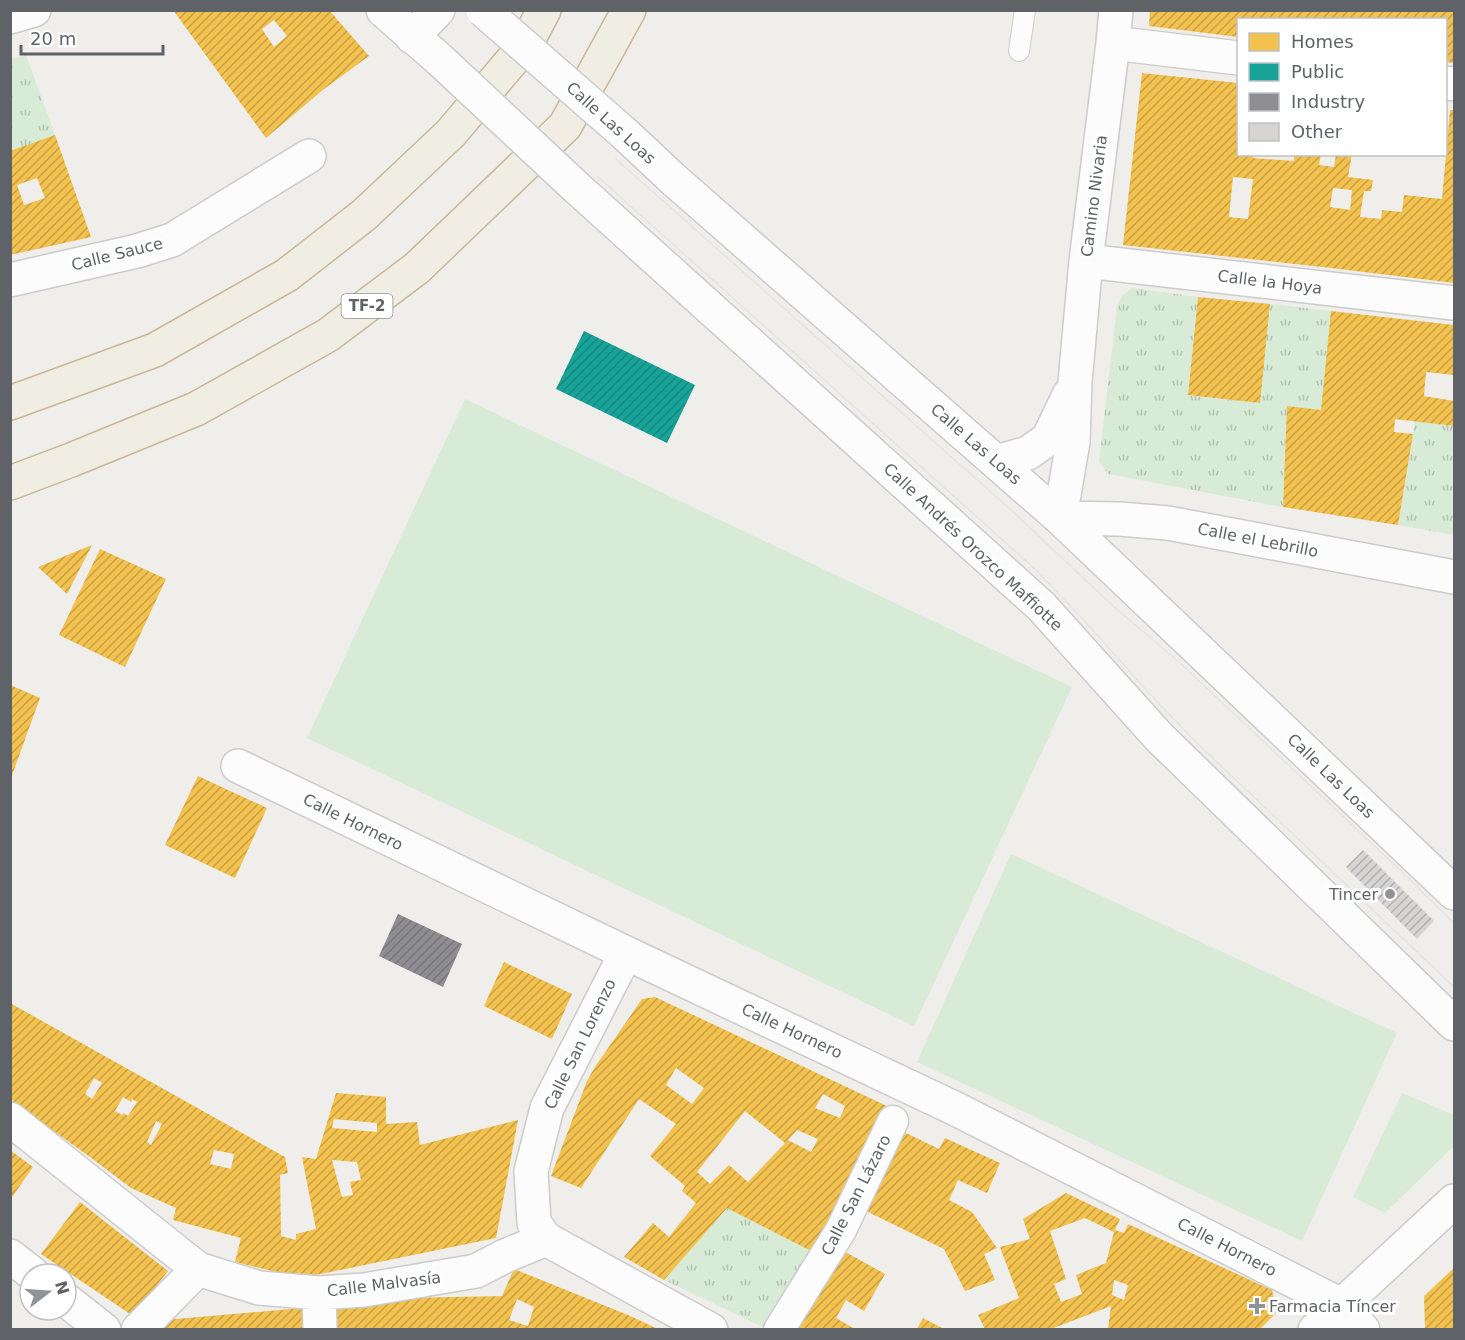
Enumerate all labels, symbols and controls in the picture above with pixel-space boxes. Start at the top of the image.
scale bar [21,18,164,56]
legend [1237,18,1447,156]
text: 20 m [30,28,76,49]
text: Homes [1291,31,1354,52]
text: Public [1291,61,1344,82]
street label: Calle Las Loas [562,78,660,168]
text: Industry [1291,91,1365,112]
text: Other [1291,121,1343,142]
street label: Camino Nivaria [1077,134,1111,258]
street label: Calle Sauce [69,233,165,275]
street label: Calle la Hoya [1217,266,1323,298]
road number: TF-2 [342,294,392,318]
street label: Calle Las Loas [927,400,1025,488]
street label: Calle Andrés Orozco Maffiotte [880,459,1066,635]
street label: Calle el Lebrillo [1196,519,1320,561]
street label: Calle Las Loas [1284,730,1378,822]
street label: Calle Hornero [300,790,406,854]
place label: Tincer [1328,885,1378,904]
marker: Tincer [1383,887,1397,901]
street label: Calle San Lorenzo [540,976,620,1112]
street label: Calle Hornero [739,999,845,1063]
street label: Calle San Lázaro [817,1131,895,1259]
street label: Calle Hornero [1174,1214,1280,1280]
north arrow [18,1262,78,1322]
street label: Calle Malvasía [326,1268,442,1300]
text: N [51,1279,73,1297]
place label: Farmacia Tíncer [1269,1297,1396,1316]
marker: Farmacia Tíncer [1250,1299,1264,1313]

